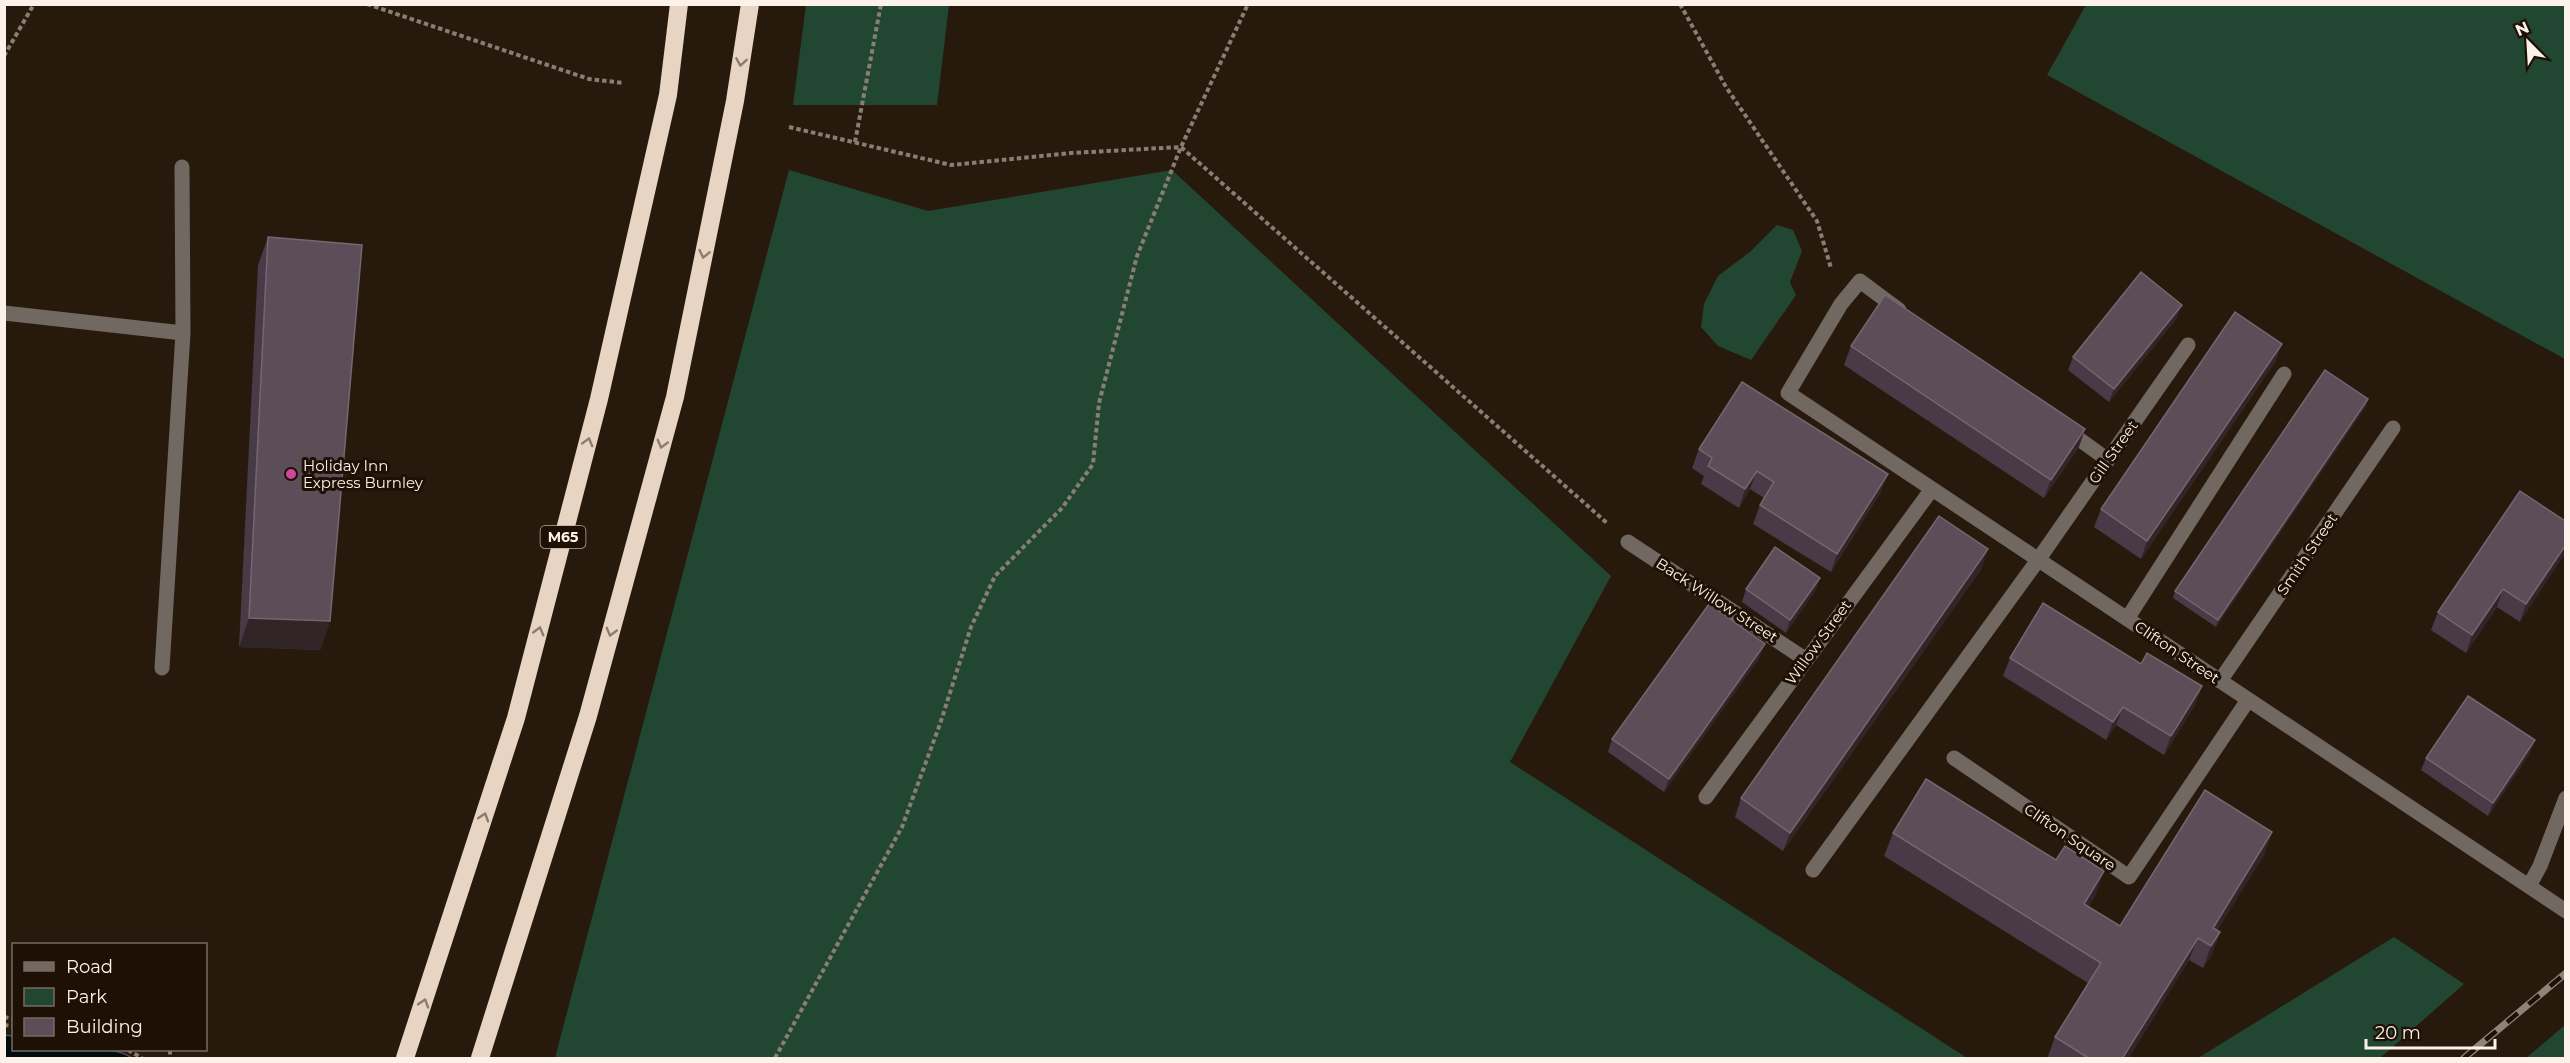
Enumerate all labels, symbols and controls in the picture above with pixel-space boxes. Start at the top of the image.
north arrow [2498,12,2558,72]
text: N [2512,17,2532,40]
one-way arrow [736,58,748,67]
one-way arrow [698,248,711,258]
street label: Gill Street [2084,417,2142,487]
one-way arrow [581,437,594,447]
one-way arrow [657,438,669,449]
place label: Holiday Inn Express Burnley [303,456,424,492]
marker: Holiday Inn Express Burnley [284,467,298,481]
street label: Smith Street [2273,509,2341,599]
road number: M65 [540,526,586,548]
street label: Back Willow Street [1652,553,1782,647]
street label: Willow Street [1781,596,1855,688]
street label: Clifton Street [2131,617,2223,687]
one-way arrow [531,626,544,636]
one-way arrow [605,627,618,637]
street label: Clifton Square [2021,799,2119,875]
one-way arrow [476,813,489,823]
legend [12,943,207,1051]
text: Road [66,956,113,978]
text: Park [66,986,107,1008]
one-way arrow [416,998,429,1009]
scale bar [2366,1012,2495,1050]
text: Building [66,1016,143,1038]
text: 20 m [2375,1022,2421,1044]

